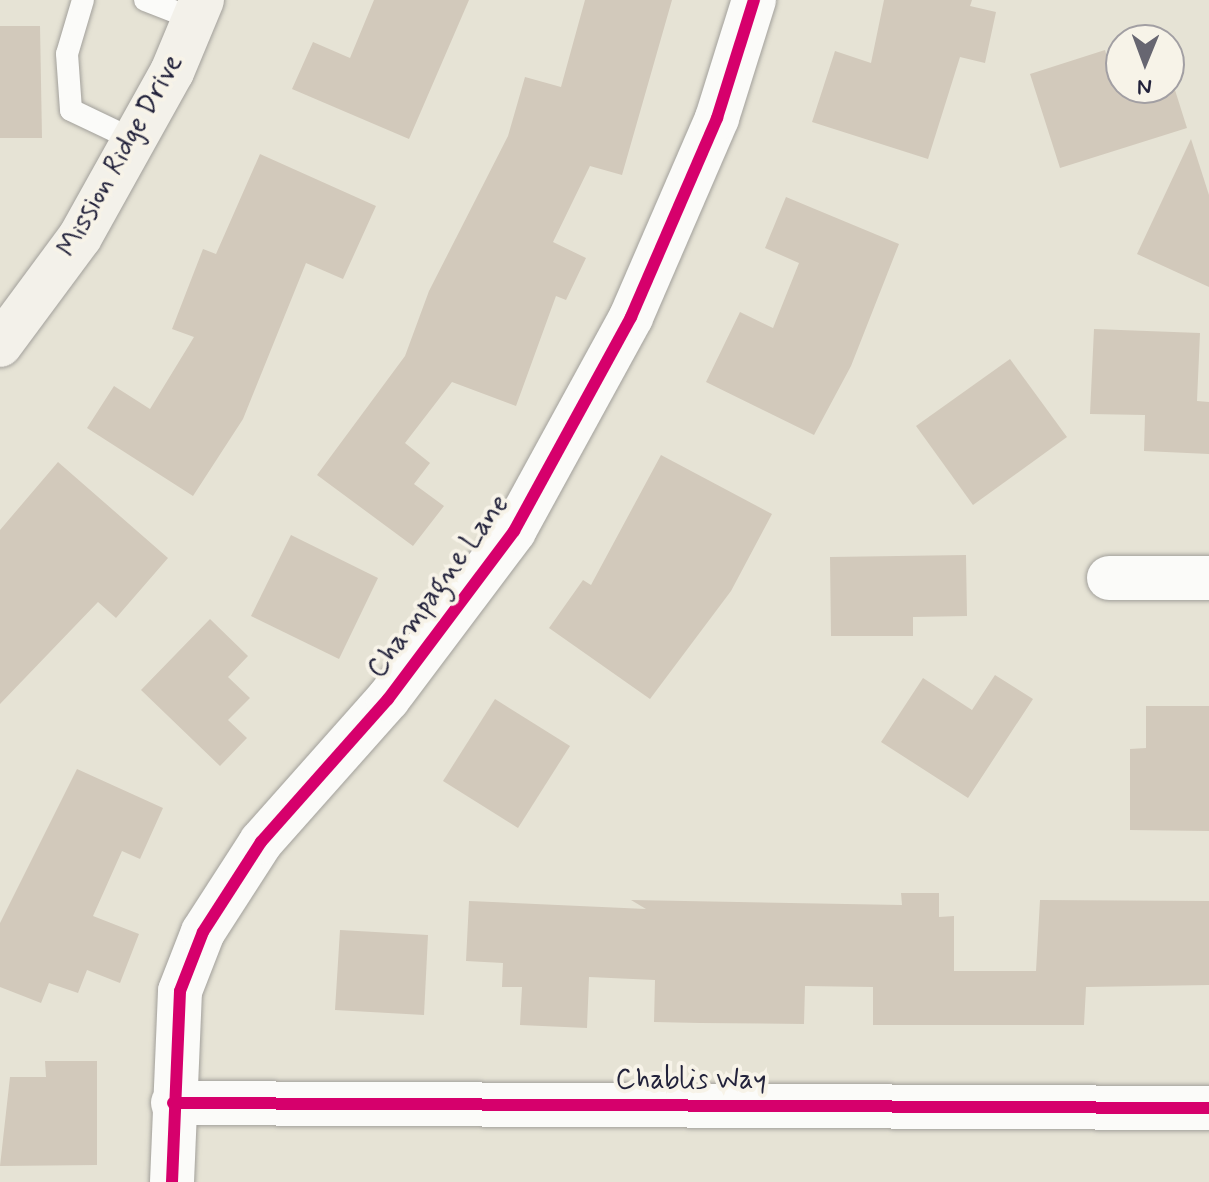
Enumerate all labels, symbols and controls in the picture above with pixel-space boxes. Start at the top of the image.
north arrow [1105,24,1185,104]
street label: Mission Ridge Drive [51,49,191,263]
text: N [1137,72,1152,100]
street label: Champagne Lane [361,489,517,685]
street label: Chablis Way [614,1064,768,1098]

